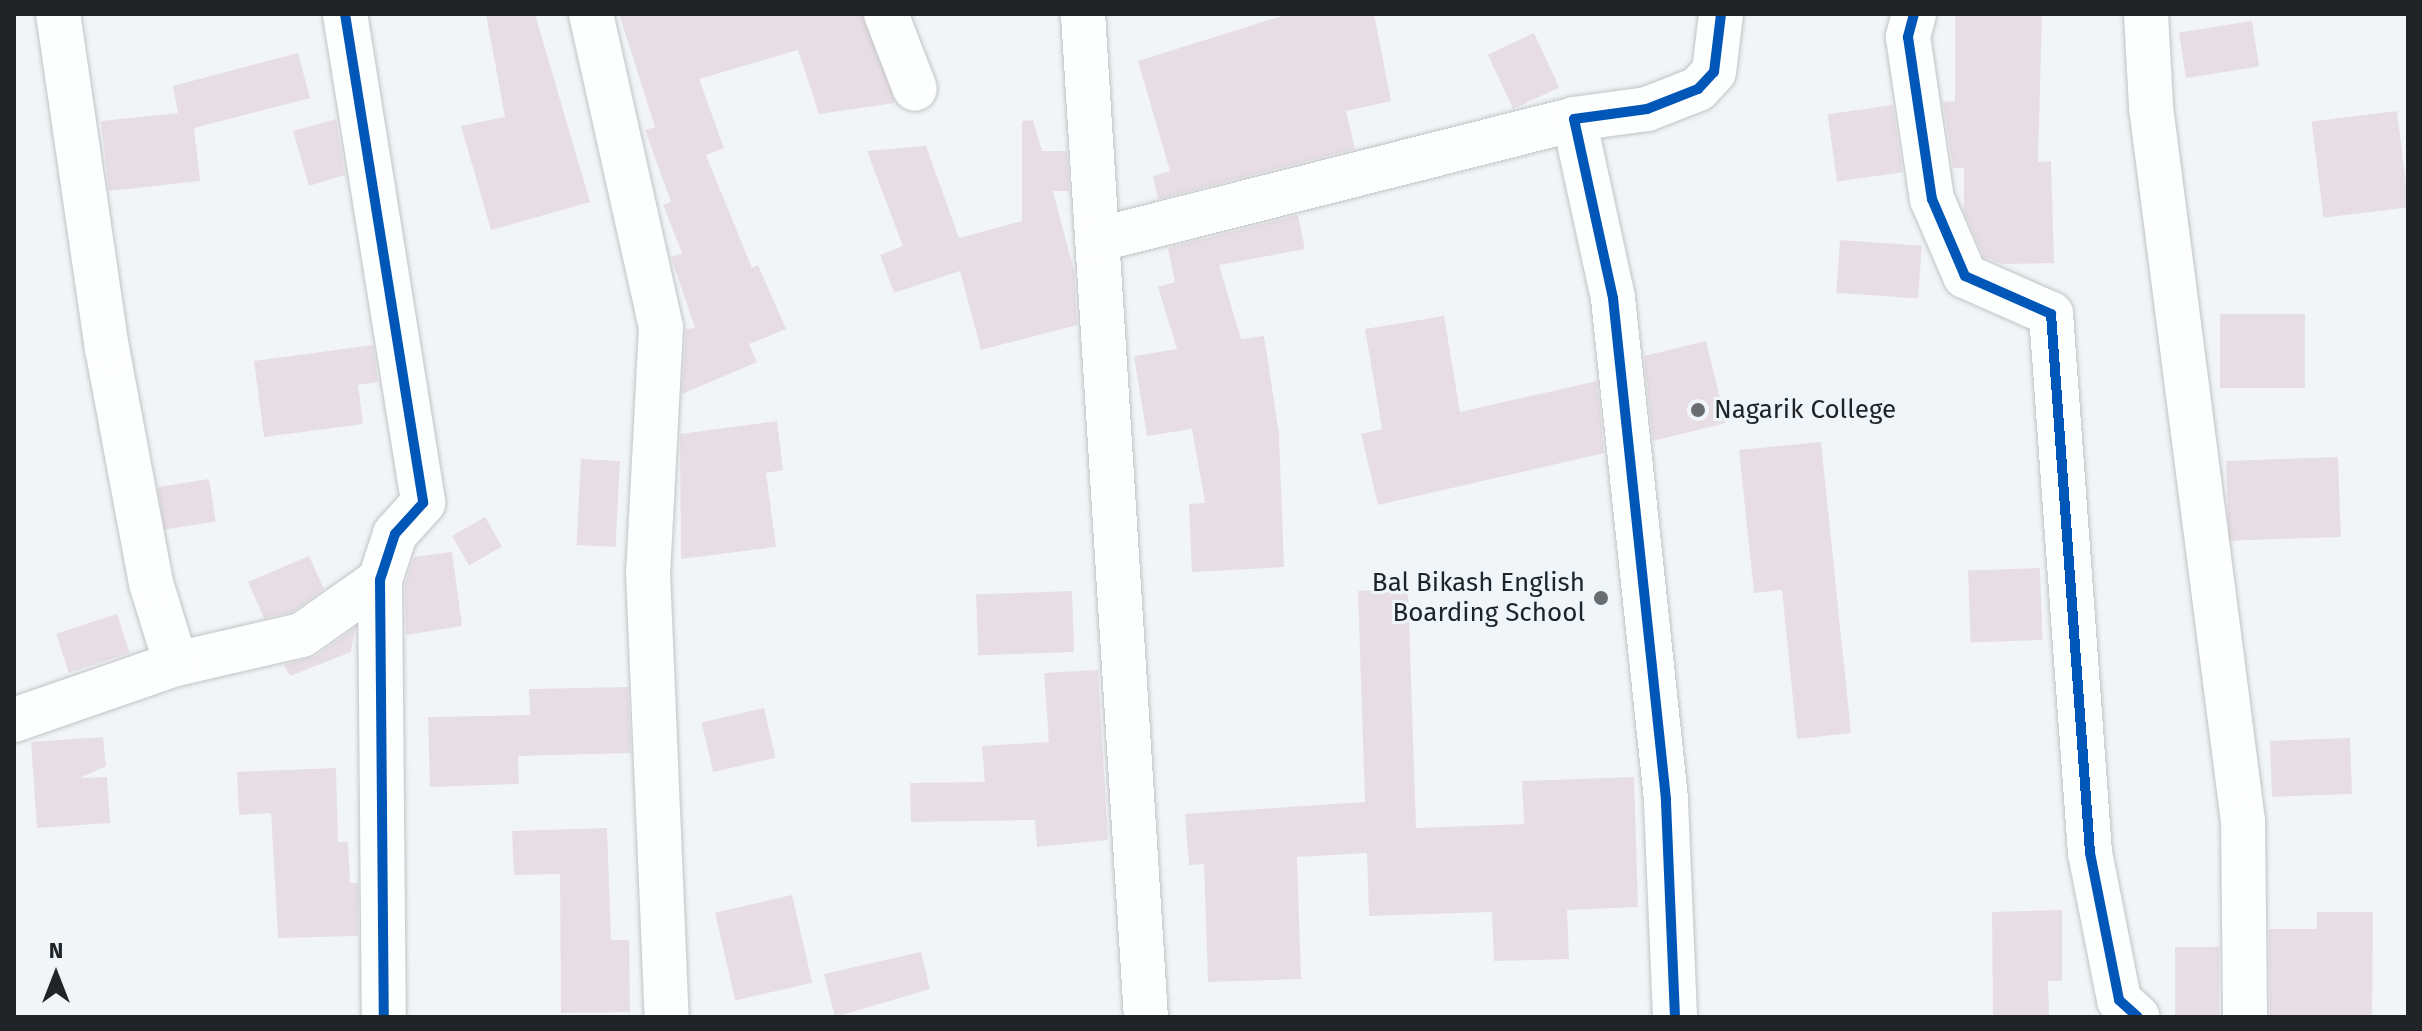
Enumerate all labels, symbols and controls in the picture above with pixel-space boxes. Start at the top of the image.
place label: Nagarik College [1714,394,1896,426]
marker: Nagarik College [1689,401,1707,419]
place label: Bal Bikash English Boarding School [1372,567,1585,628]
marker: Bal Bikash English Boarding School [1592,589,1610,607]
north arrow [16,935,96,1015]
text: N [49,937,63,964]

